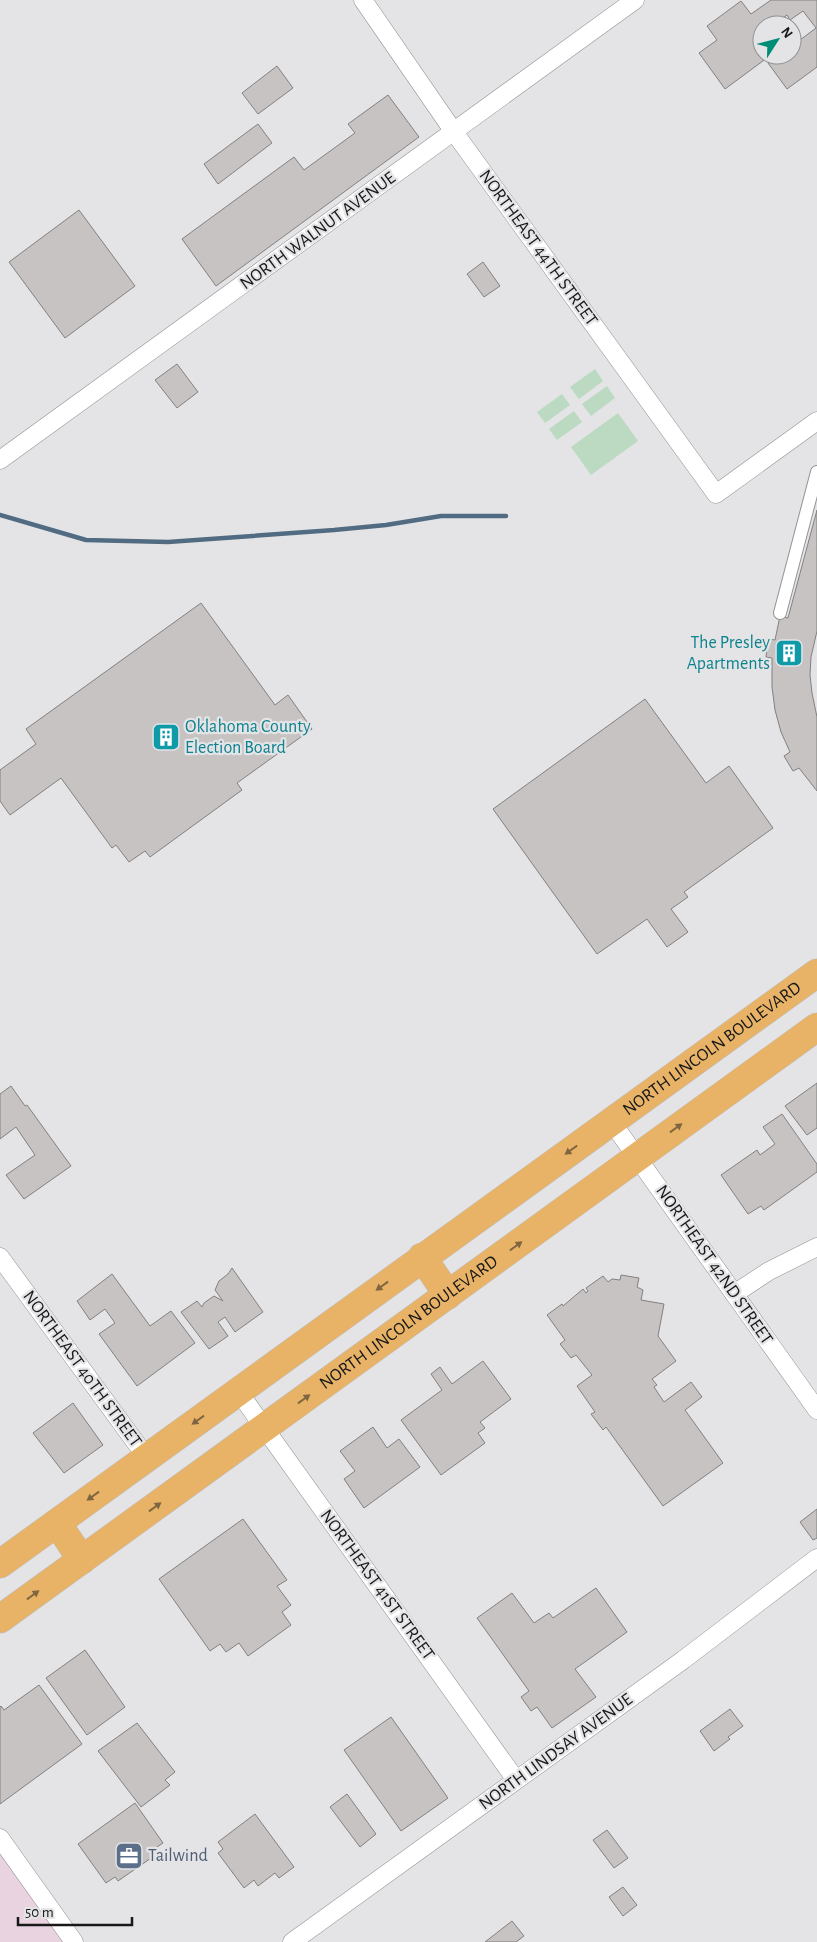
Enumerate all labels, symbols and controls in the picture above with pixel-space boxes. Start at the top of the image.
north arrow [752,15,802,65]
text: N [778,25,795,41]
street label: NORTHEAST 44TH STREET [476,167,601,329]
street label: NORTH WALNUT AVENUE [237,169,399,293]
place label: The Presley Apartments [687,634,770,673]
building icon: The Presley Apartments [774,638,804,668]
place label: Oklahoma County Election Board [185,718,311,757]
building icon: Oklahoma County Election Board [151,722,181,752]
street label: NORTH LINCOLN BOULEVARD [620,978,805,1119]
one-way arrow [669,1123,682,1134]
one-way arrow [565,1144,578,1154]
street label: NORTHEAST 42ND STREET [652,1182,776,1348]
one-way arrow [509,1241,522,1251]
street label: NORTH LINCOLN BOULEVARD [317,1252,501,1393]
one-way arrow [375,1281,389,1291]
street label: NORTHEAST 40TH STREET [19,1287,145,1451]
one-way arrow [297,1394,311,1404]
one-way arrow [191,1415,205,1425]
one-way arrow [87,1491,100,1502]
one-way arrow [148,1502,162,1512]
street label: NORTHEAST 41ST STREET [317,1506,438,1664]
one-way arrow [26,1590,40,1600]
street label: NORTH LINDSAY AVENUE [476,1690,636,1814]
office icon: Tailwind [114,1841,144,1871]
place label: Tailwind [148,1847,208,1865]
scale bar [18,1894,131,1926]
text: 50 m [25,1905,54,1920]

